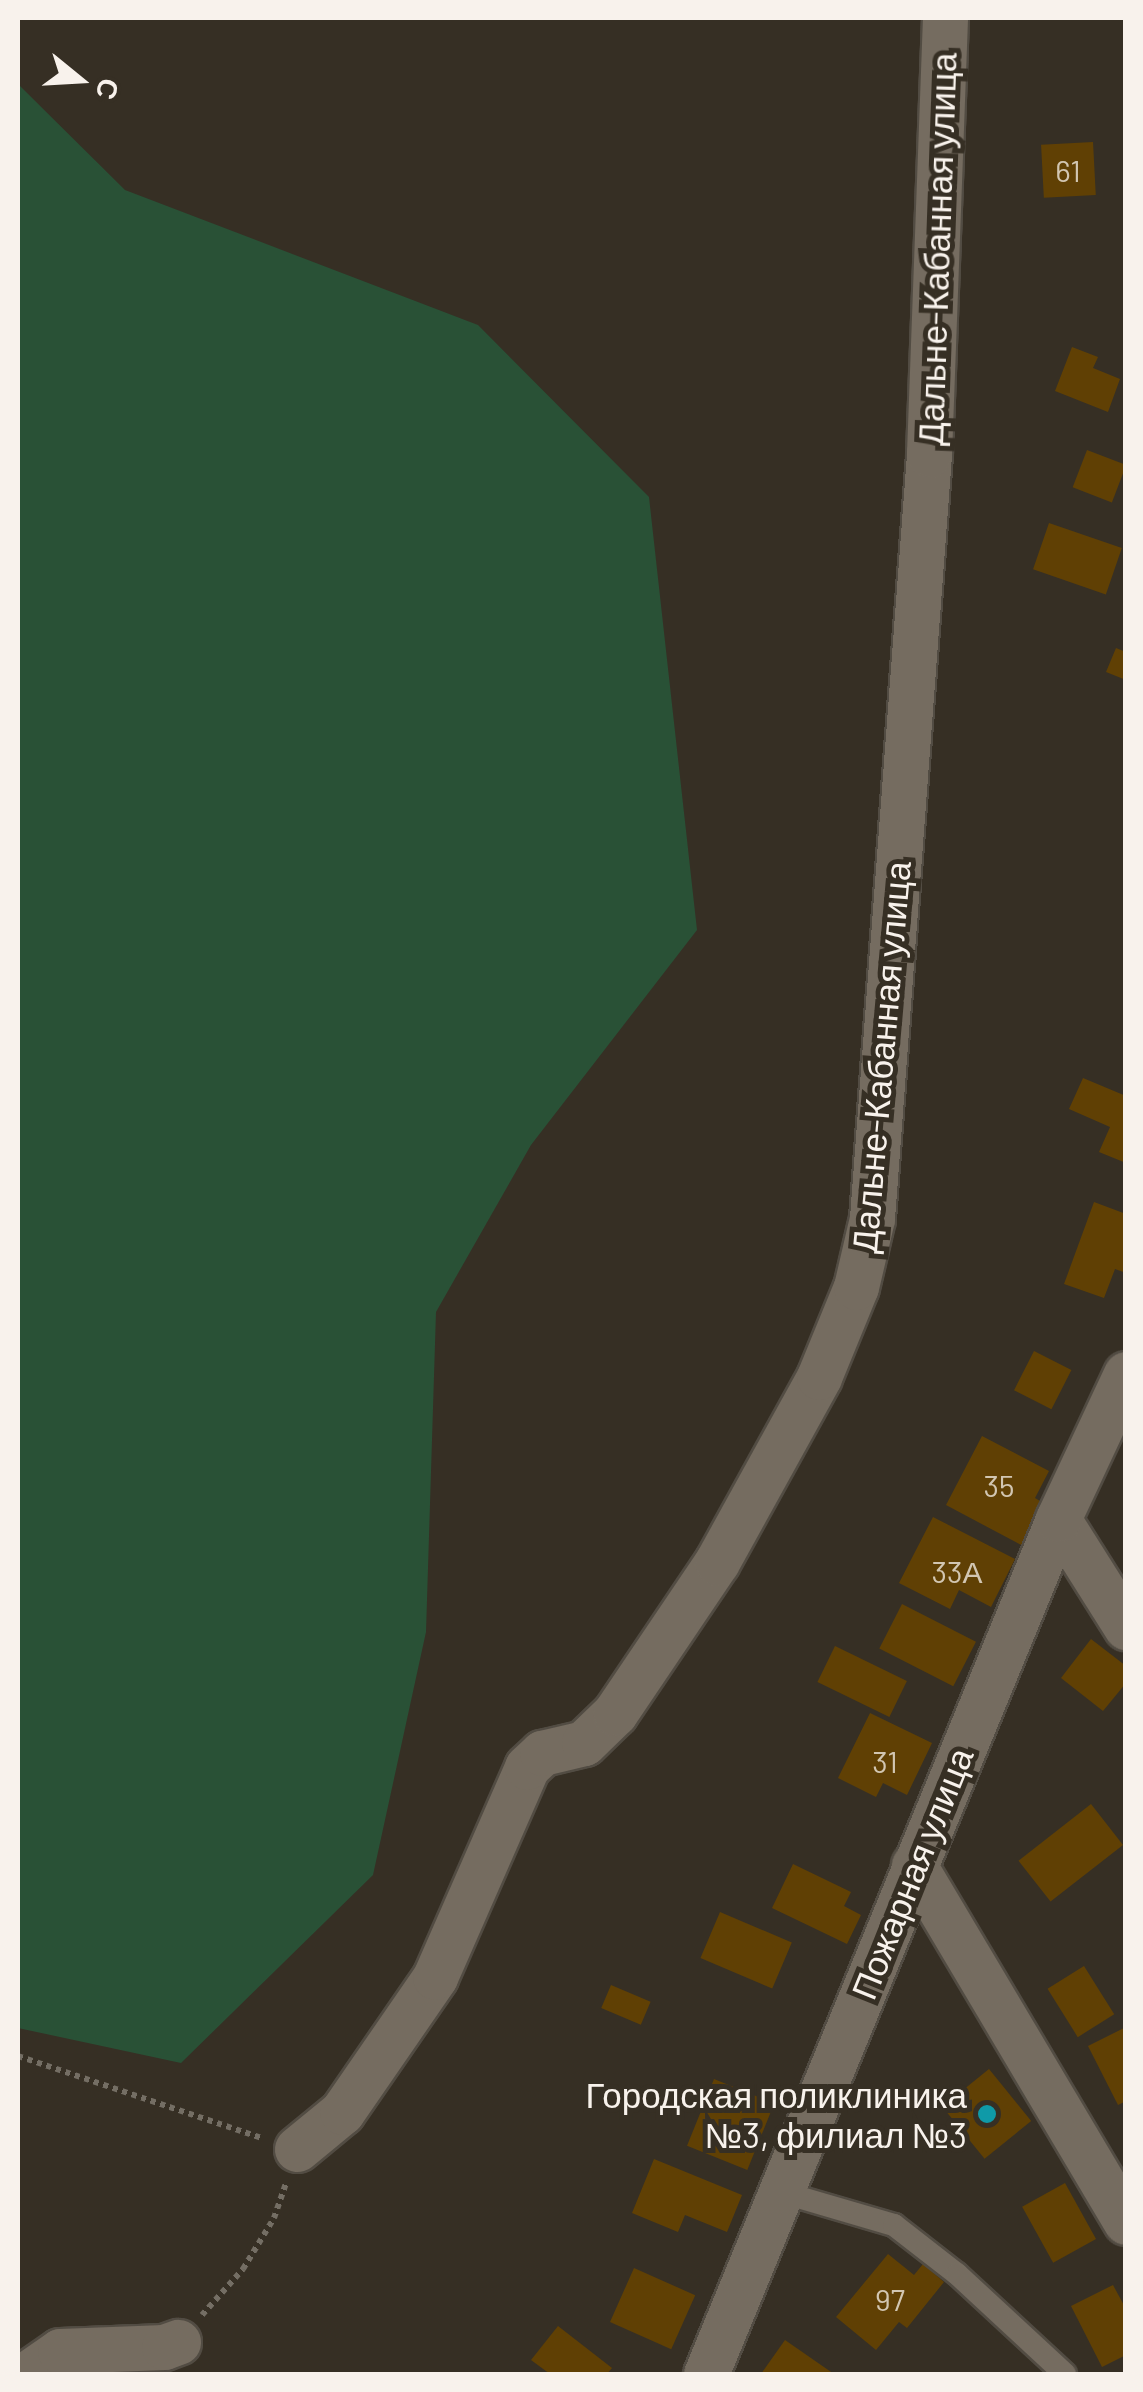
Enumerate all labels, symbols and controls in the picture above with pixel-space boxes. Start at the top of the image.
north arrow [30,30,130,130]
street label: Дальне-Кабанная улица [908,52,964,446]
text: С [89,74,128,104]
house number: 61 [1055,152,1081,188]
street label: Дальне-Кабанная улица [842,859,918,1255]
house number: 35 [984,1467,1014,1503]
house number: 33А [932,1553,982,1589]
street label: Пожарная улица [841,1741,981,2005]
house number: 31 [872,1743,898,1779]
place label: Городская поликлиника №3, филиал №3 [586,2073,967,2155]
marker: Городская поликлиника №3, филиал №3 [976,2103,998,2125]
house number: 97 [875,2281,905,2317]

